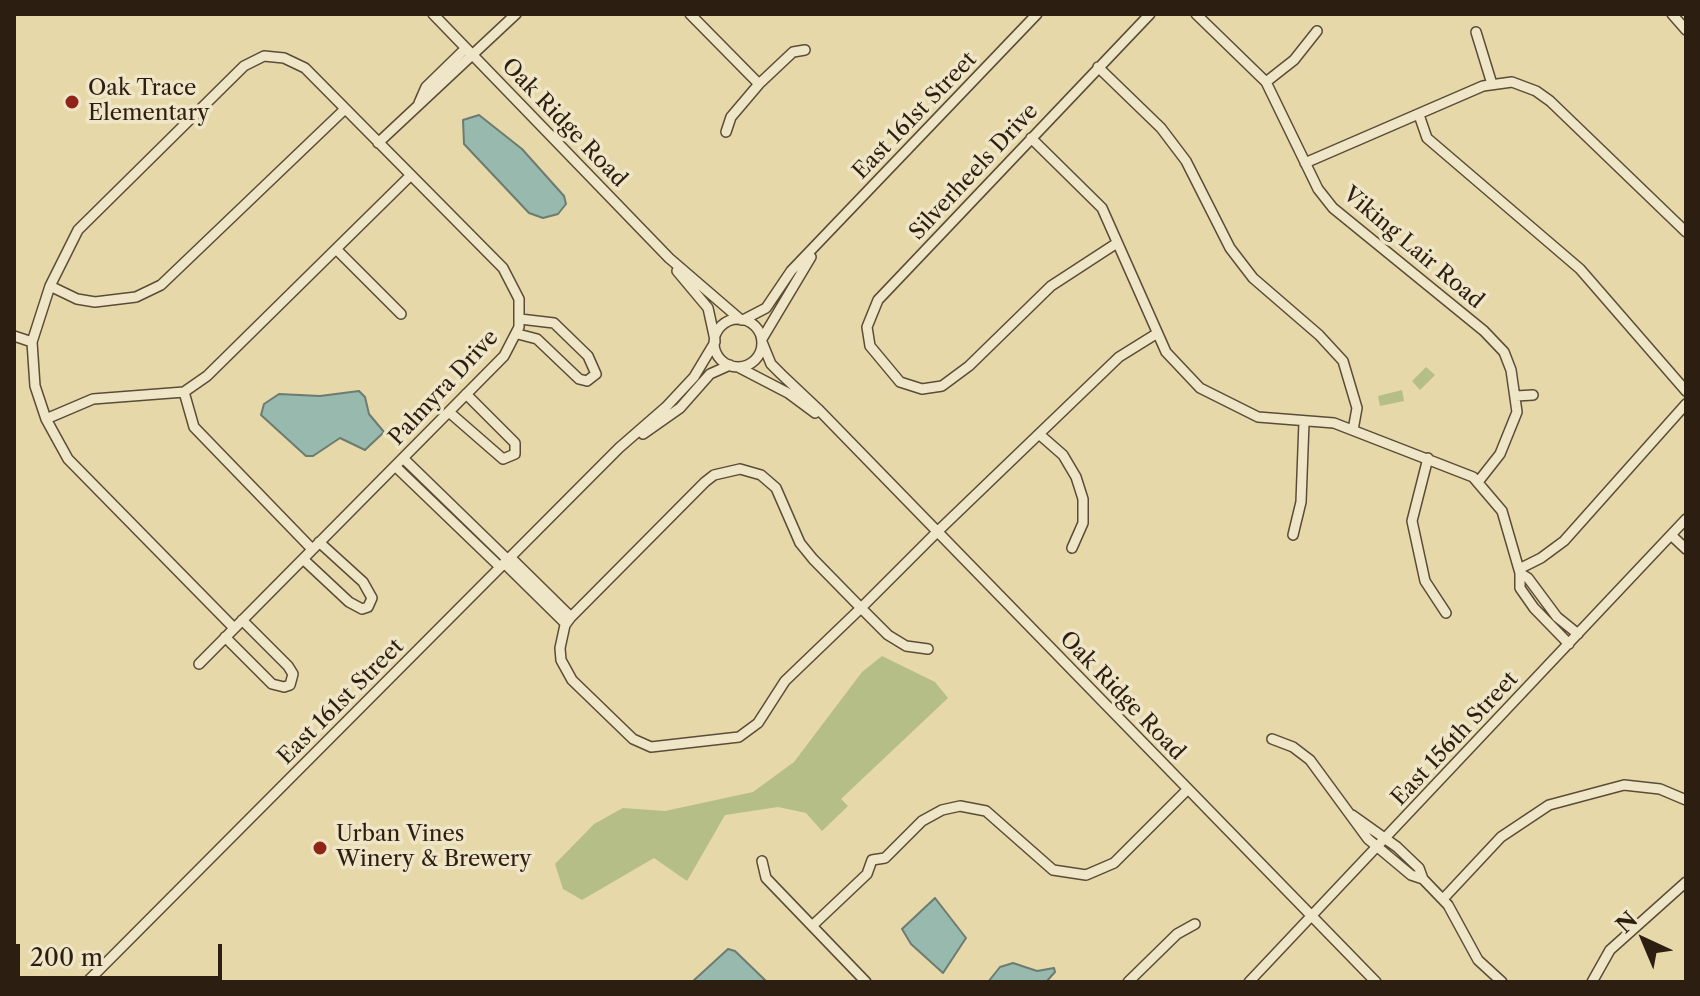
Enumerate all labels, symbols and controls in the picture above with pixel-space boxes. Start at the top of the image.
street label: East 161st Street [848,47,982,185]
street label: Oak Ridge Road [496,53,632,193]
place label: Oak Trace Elementary [88,76,209,128]
marker: Oak Trace Elementary [63,93,81,111]
street label: Silverheels Drive [904,98,1044,246]
street label: Viking Lair Road [1337,181,1489,315]
street label: Palmyra Drive [384,325,504,451]
street label: Oak Ridge Road [1054,626,1190,766]
street label: East 161st Street [273,634,409,770]
street label: East 156th Street [1386,666,1524,812]
place label: Urban Vines Winery & Brewery [336,822,532,874]
marker: Urban Vines Winery & Brewery [311,839,329,857]
north arrow [1604,900,1684,980]
text: N [1611,906,1643,939]
scale bar [20,928,226,978]
text: 200 m [30,943,103,972]

